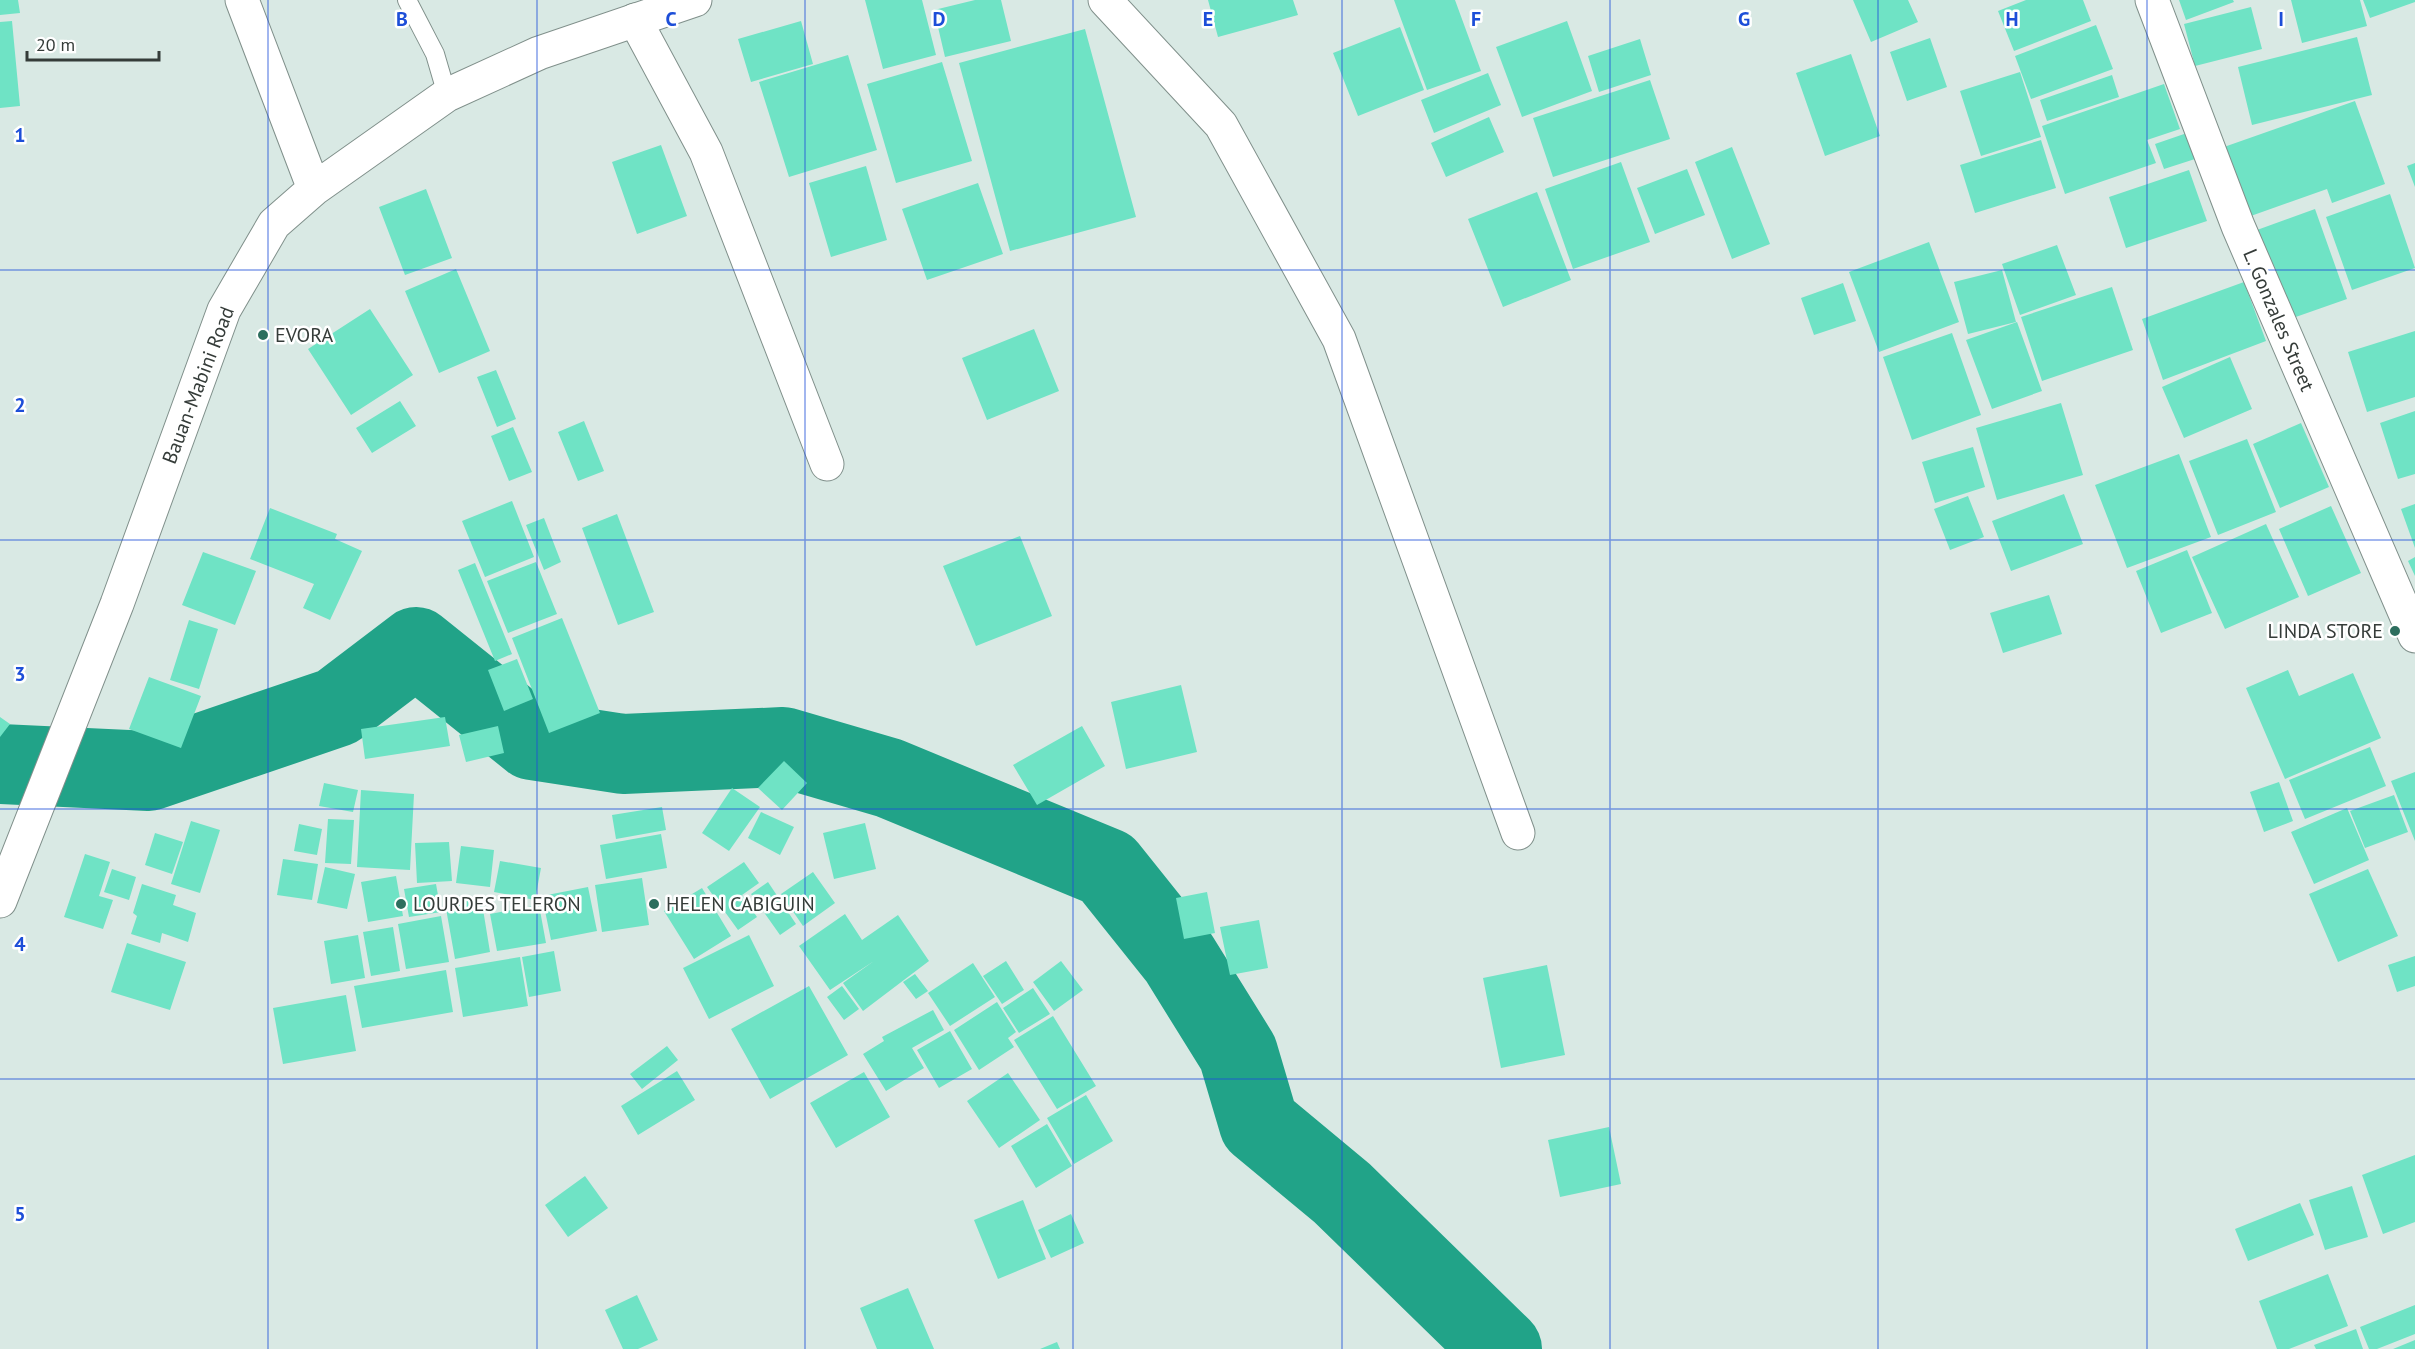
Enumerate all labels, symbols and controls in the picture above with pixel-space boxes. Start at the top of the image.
text: B [396,6,408,32]
text: C [665,6,677,32]
text: D [933,6,946,32]
text: E [1203,6,1213,32]
text: F [1471,6,1481,32]
text: G [1738,6,1750,32]
text: H [2005,6,2019,32]
text: I [2278,6,2284,32]
scale bar [27,24,159,62]
text: 20 m [36,33,75,56]
text: 1 [14,122,26,148]
street label: L. Gonzales Street [2237,245,2321,395]
street label: Bauan-Mabini Road [156,303,240,467]
place label: EVORA [275,322,334,348]
marker: EVORA [256,328,270,342]
text: 2 [14,392,26,418]
place label: LINDA STORE [2268,618,2383,644]
marker: LINDA STORE [2388,624,2402,638]
text: 3 [14,661,26,687]
place label: LOURDES TELERON [413,891,581,917]
place label: HELEN CABIGUIN [666,891,815,917]
marker: LOURDES TELERON [394,897,408,911]
marker: HELEN CABIGUIN [647,897,661,911]
text: 4 [14,931,26,957]
text: 5 [14,1201,26,1227]

